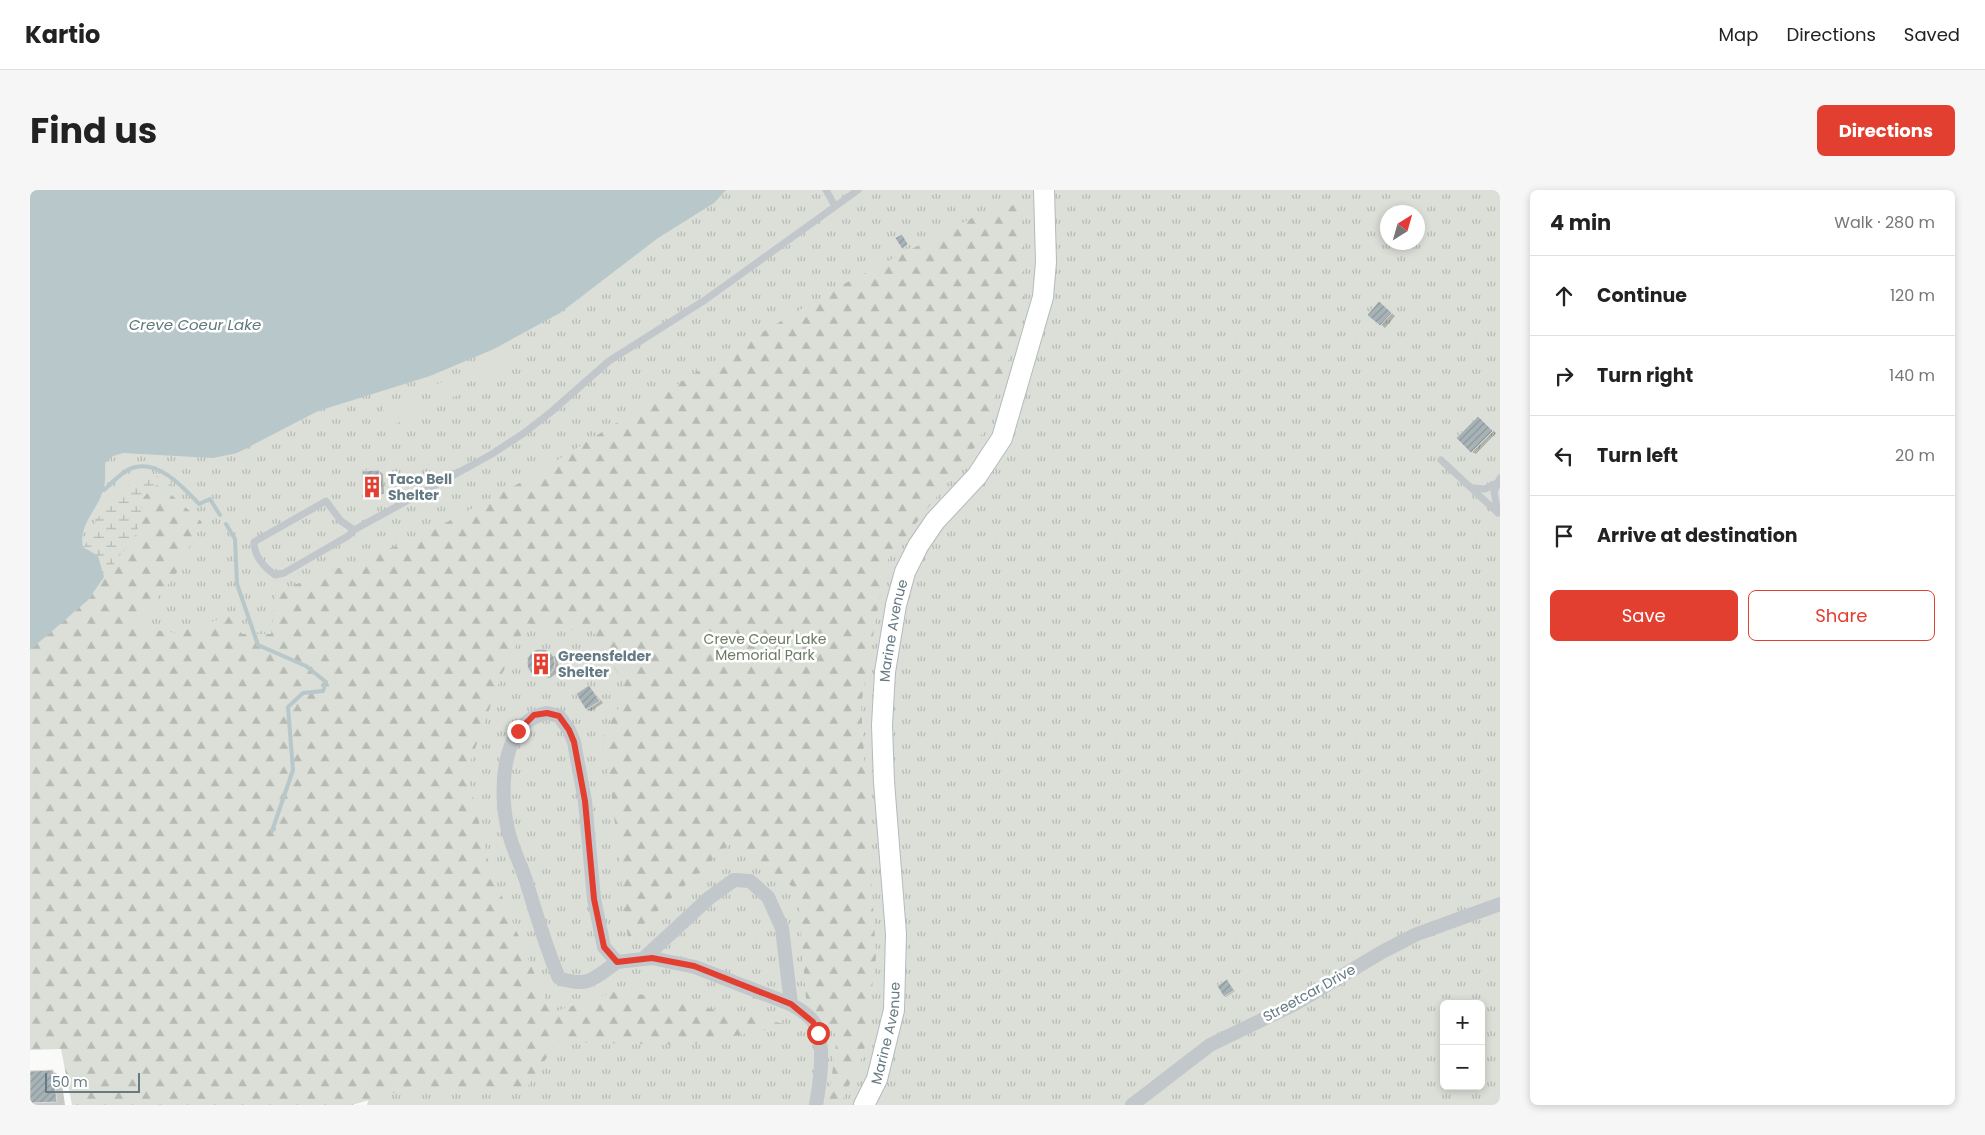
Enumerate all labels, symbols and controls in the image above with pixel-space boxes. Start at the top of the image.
text: Kartio [25,18,100,51]
text: Map [1719,22,1758,47]
text: Directions [1786,22,1876,47]
text: Saved [1904,22,1960,47]
button: Directions [1817,105,1955,156]
text: Find us [30,106,157,155]
north arrow [1380,205,1425,250]
text: 4 min [1550,208,1611,237]
text: Walk · 280 m [1834,211,1935,234]
icon: ahead [1550,282,1578,310]
text: Continue [1597,282,1687,309]
text: 120 m [1890,284,1935,307]
water label: Creve Coeur Lake [129,314,261,335]
icon: right [1550,362,1578,390]
text: Turn right [1597,362,1693,389]
text: 140 m [1889,364,1935,387]
icon: left [1550,442,1578,470]
text: Turn left [1597,442,1678,469]
text: 20 m [1895,444,1935,467]
place label: Taco Bell Shelter [388,469,452,505]
building icon: Taco Bell Shelter [359,474,385,500]
icon: arrive [1550,522,1578,550]
text: Arrive at destination [1597,522,1798,549]
street label: Marine Avenue [874,577,913,682]
button: Save [1550,590,1738,641]
button: Share [1748,590,1935,641]
park label: Creve Coeur Lake Memorial Park [704,629,827,665]
place label: Greensfelder Shelter [558,646,651,682]
building icon: Greensfelder Shelter [528,651,554,677]
route end [507,720,530,743]
street label: Streetcar Drive [1259,959,1359,1027]
street label: Marine Avenue [866,981,905,1086]
map controls [1440,1000,1485,1090]
button: + [1440,1000,1485,1045]
route start [807,1022,830,1045]
button: − [1440,1045,1485,1090]
scale bar [45,1070,140,1093]
text: 50 m [52,1072,88,1092]

